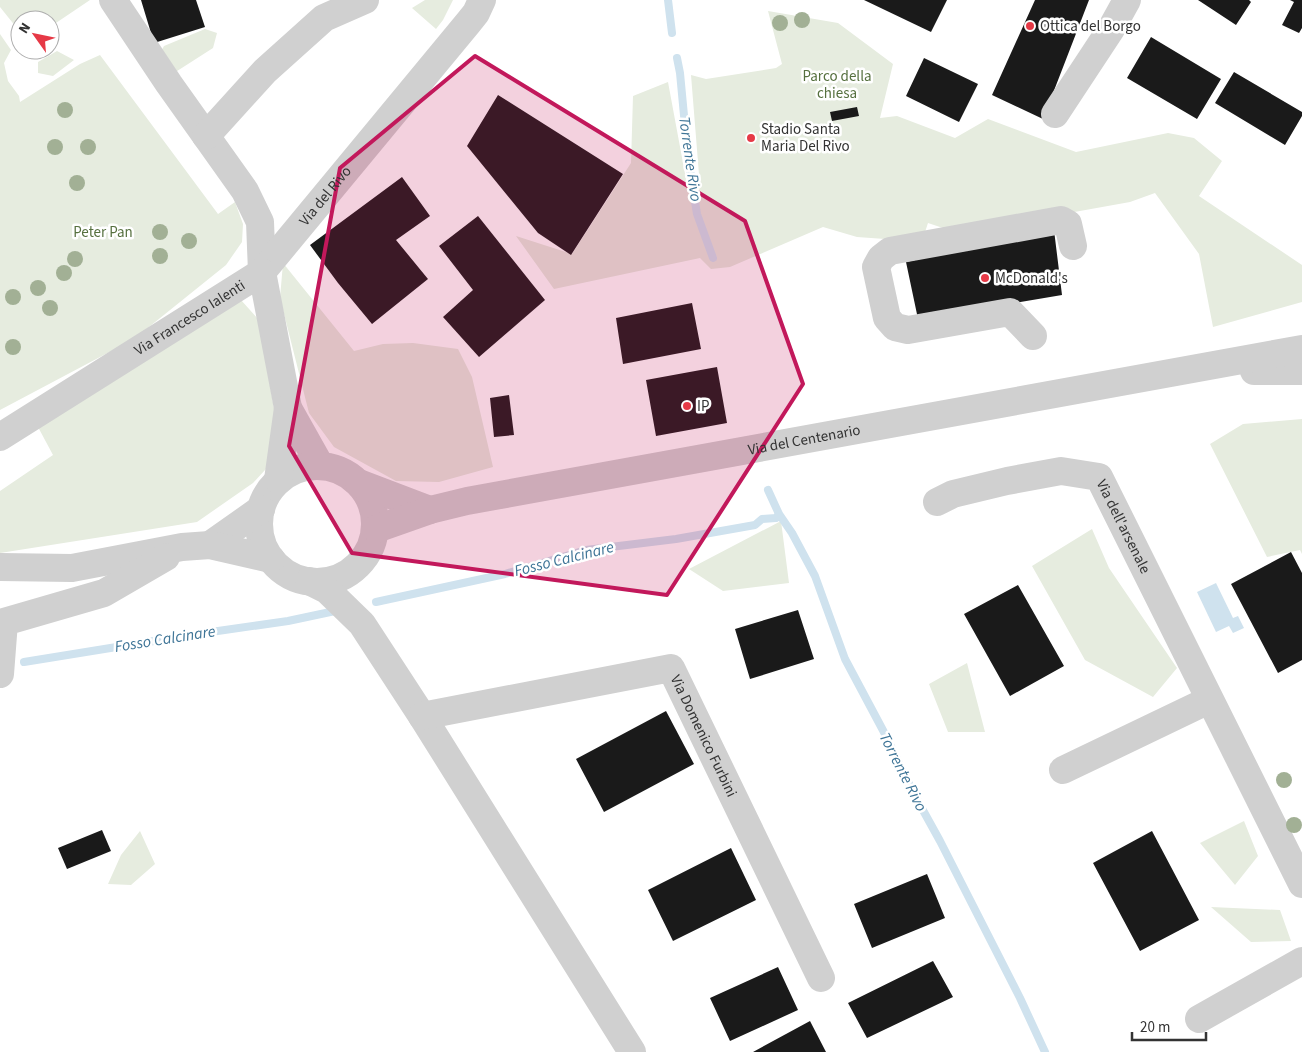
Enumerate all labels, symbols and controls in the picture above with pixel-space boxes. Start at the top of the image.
north arrow [10,10,60,60]
place label: Ottica del Borgo [1040,16,1141,37]
text: N [14,19,36,38]
marker: Ottica del Borgo [1024,20,1036,32]
park label: Parco della chiesa [802,66,872,104]
water label: Torrente Rivo [673,115,707,203]
place label: Stadio Santa Maria Del Rivo [761,119,850,157]
marker: Stadio Santa Maria Del Rivo [745,132,757,144]
street label: Via del Rivo [294,161,356,230]
park label: Peter Pan [73,222,133,243]
place label: McDonald's [995,268,1068,289]
marker: McDonald's [979,272,991,284]
street label: Via Francesco Ialenti [130,275,249,361]
place label: IP [697,396,709,417]
marker: IP [681,400,693,412]
street label: Via del Centenario [746,419,862,460]
street label: Via dell'arsenale [1091,476,1156,577]
water label: Fosso Calcinare [512,536,616,582]
water label: Fosso Calcinare [113,620,217,658]
street label: Via Domenico Furbini [665,671,742,800]
water label: Torrente Rivo [874,729,932,815]
scale bar [1132,1010,1206,1042]
text: 20 m [1140,1017,1170,1038]

